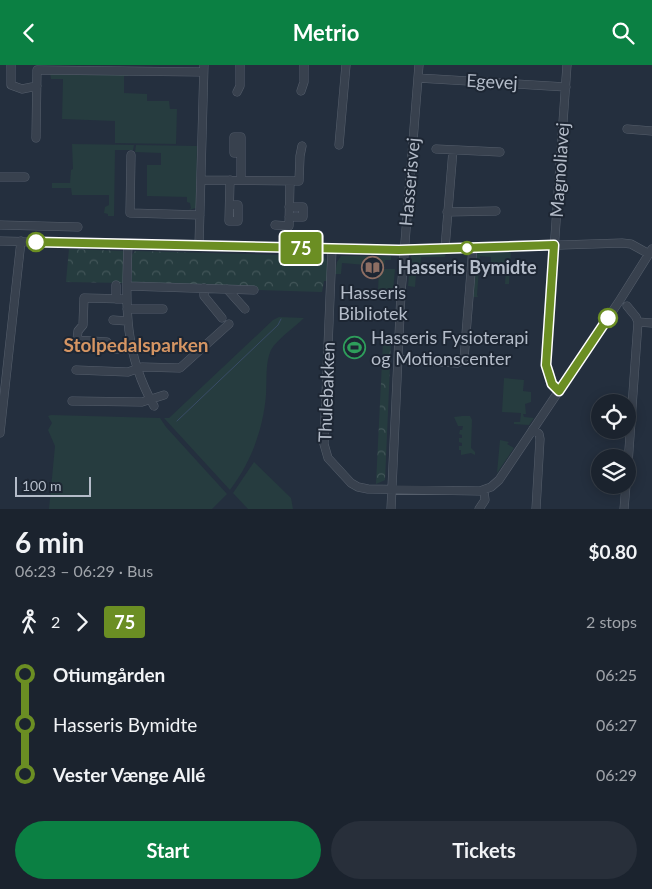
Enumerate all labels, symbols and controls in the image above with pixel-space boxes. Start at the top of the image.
icon: back [15,19,43,47]
text: Metrio [293,19,359,46]
icon: search [609,19,637,47]
street label: Egevej [466,69,518,93]
street label: Magnoliavej [545,122,573,218]
street label: Hasserisvej [394,137,424,227]
unlabelled marker [26,232,46,252]
line badge: 75 [278,232,324,264]
text: 75 [291,237,311,259]
marker: Hasseris Bymidte [460,241,474,255]
library icon: Hasseris Bibliotek [361,256,385,280]
place label: Hasseris Bymidte [397,256,537,278]
place label: Hasseris Bibliotek [338,281,409,324]
unlabelled marker [598,308,618,328]
place label: Hasseris Fysioterapi og Motionscenter [371,326,529,369]
district label: Stolpedalsparken [63,333,209,356]
sports icon: Hasseris Fysioterapi og Motionscenter [343,336,367,360]
street label: Thulebakken [313,341,339,443]
map controls [591,394,636,494]
button: locate [591,394,636,439]
button: layers [591,449,636,494]
scale bar [15,474,91,497]
text: 100 m [22,477,61,494]
text: 6 min [15,525,84,559]
text: $0.80 [588,540,637,563]
text: 06:23 – 06:29 · Bus [15,561,153,580]
icon: walk [15,608,43,636]
icon: forward [68,608,96,636]
text: 75 [114,611,135,633]
text: 2 [51,612,60,631]
text: 2 stops [586,612,637,631]
text: Otiumgården [53,663,165,686]
text: 06:25 [596,665,637,684]
text: Hasseris Bymidte [53,713,197,736]
text: 06:27 [596,715,637,734]
text: Vester Vænge Allé [53,763,206,786]
text: 06:29 [596,765,637,784]
button: Start [15,821,321,879]
button: Tickets [331,821,637,879]

